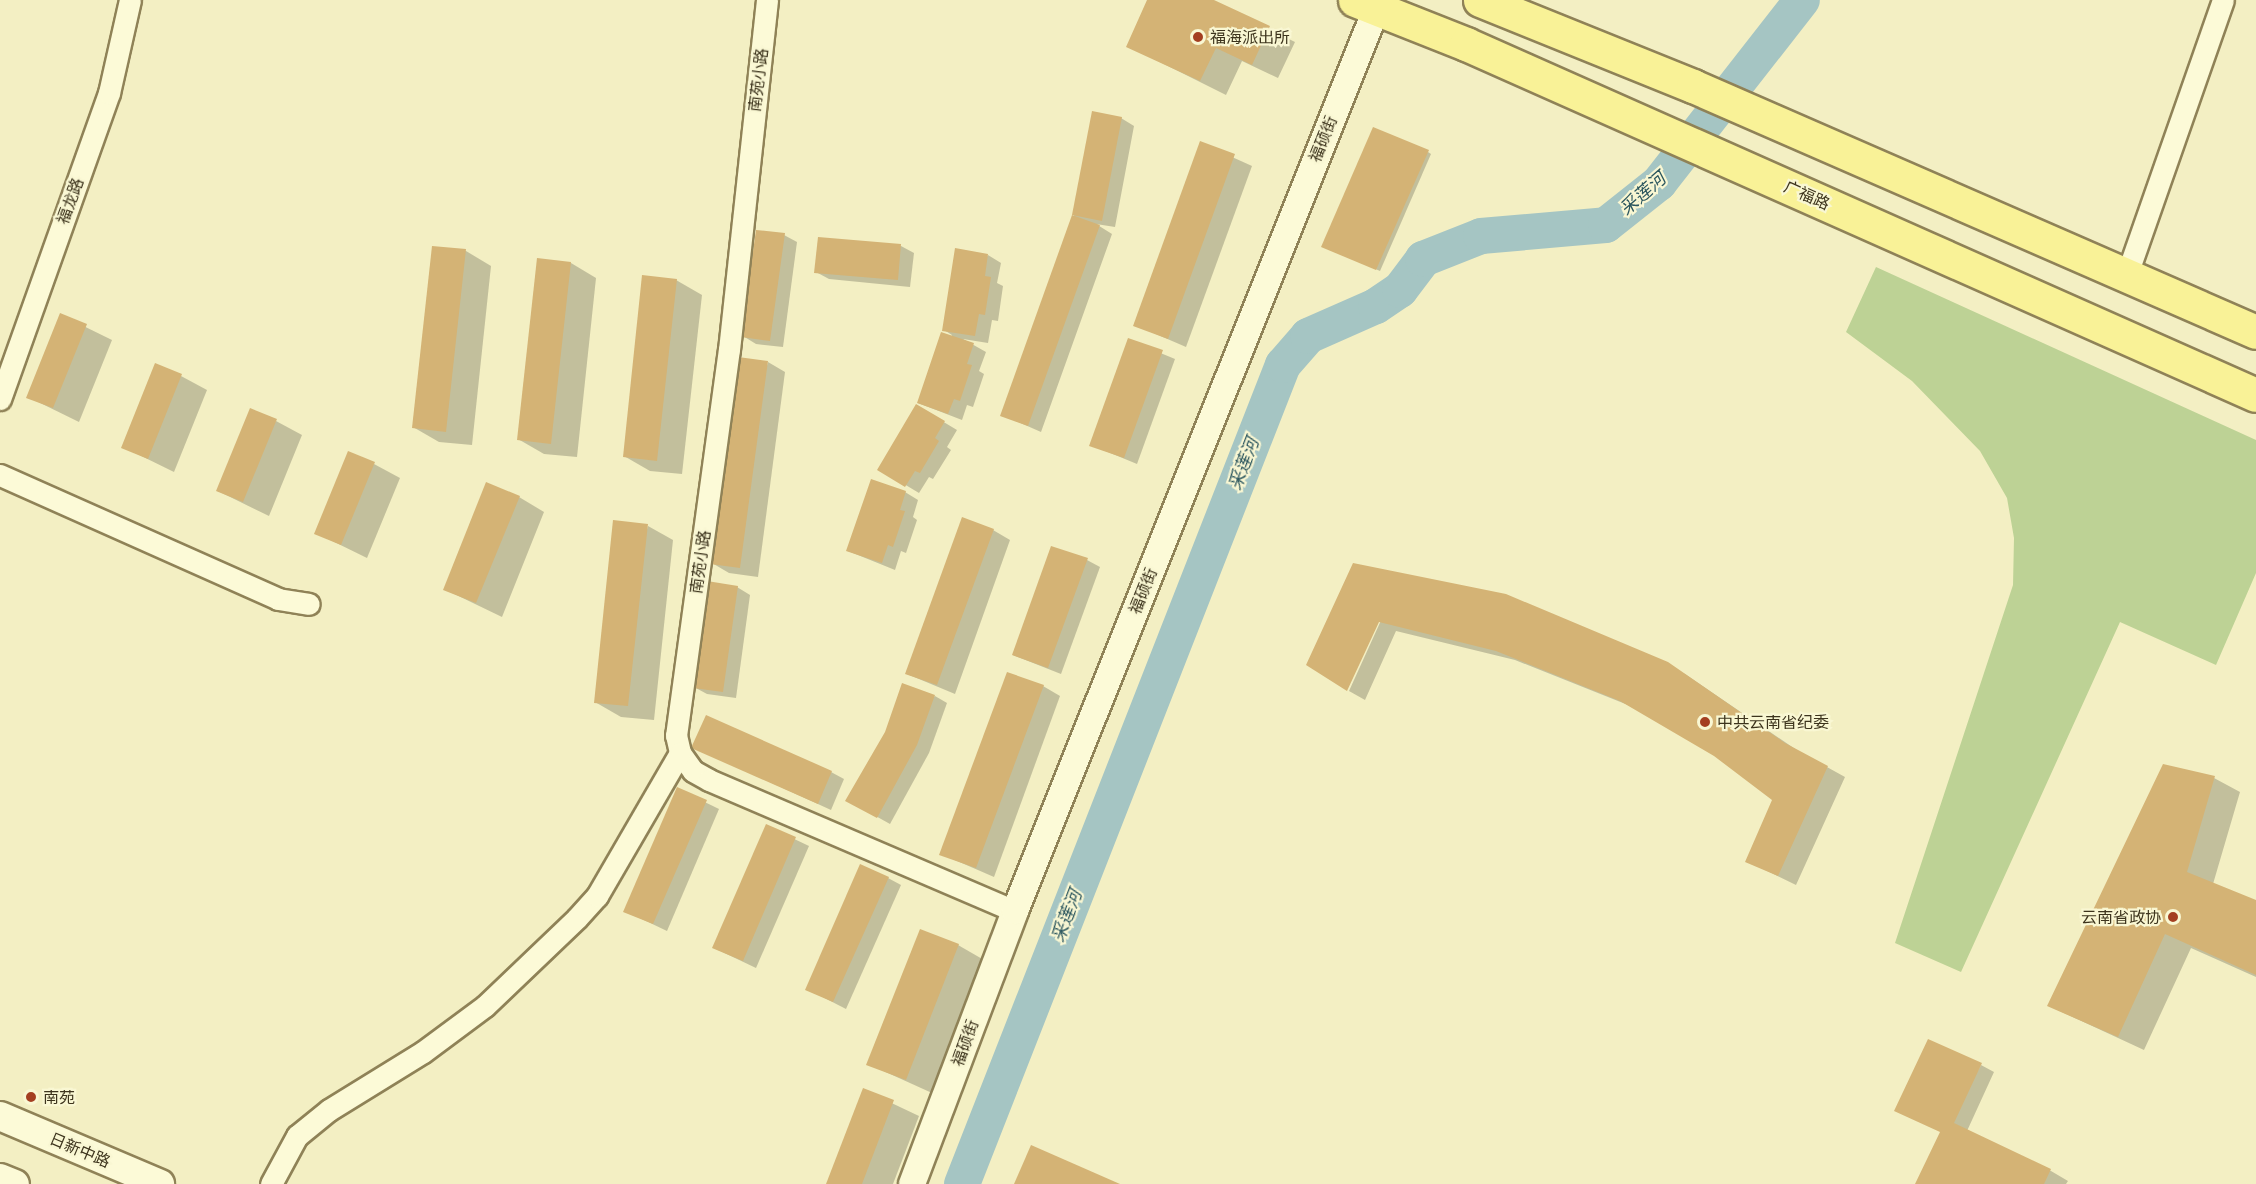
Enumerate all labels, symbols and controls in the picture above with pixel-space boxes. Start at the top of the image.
place label: 福海派出所 [1210,27,1290,47]
marker: 福海派出所 [1191,30,1205,44]
street label: 南苑小路 [745,47,771,113]
street label: 福硕街 [1305,113,1341,165]
water label: 采莲河 [1616,168,1670,220]
street label: 福龙路 [53,175,87,227]
street label: 广福路 [1781,176,1833,214]
water label: 采莲河 [1224,435,1264,493]
street label: 南苑小路 [686,529,714,595]
street label: 福硕街 [1125,565,1161,617]
place label: 中共云南省纪委 [1717,712,1829,732]
marker: 中共云南省纪委 [1698,715,1712,729]
water label: 采莲河 [1047,887,1087,945]
place label: 云南省政协 [2081,907,2161,927]
marker: 云南省政协 [2166,910,2180,924]
street label: 福硕街 [948,1017,982,1069]
place label: 南苑 [43,1087,75,1107]
marker: 南苑 [24,1090,38,1104]
street label: 日新中路 [47,1129,113,1171]

